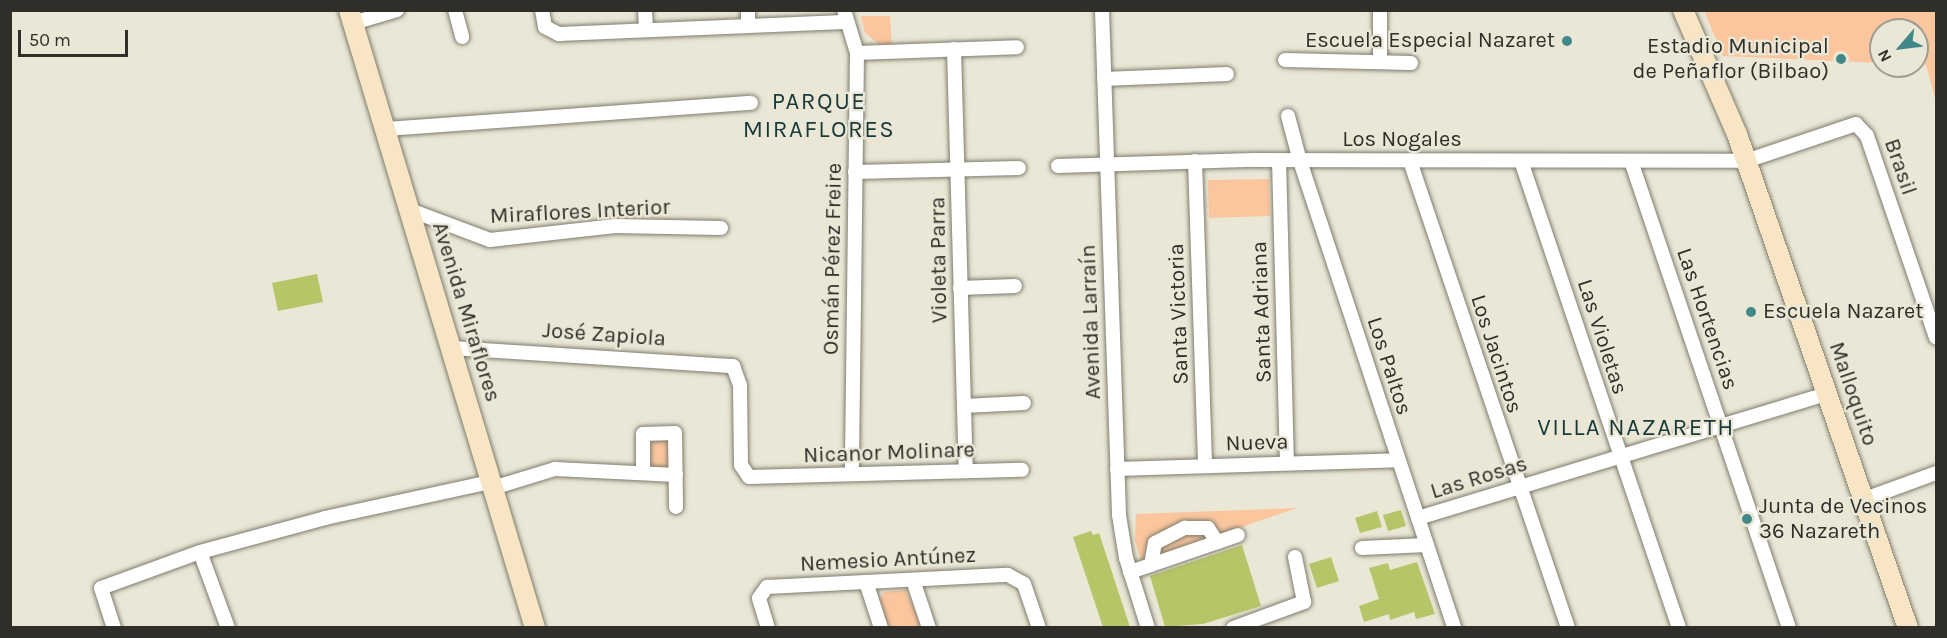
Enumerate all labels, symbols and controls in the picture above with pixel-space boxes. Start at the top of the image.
scale bar [21,18,130,56]
north arrow [1869,18,1929,78]
place label: Escuela Especial Nazaret [1305,28,1555,54]
text: 50 m [29,29,71,51]
place label: Estadio Municipal de Peñaflor (Bilbao) [1632,33,1829,84]
marker: Escuela Especial Nazaret [1560,34,1574,48]
text: N [1873,46,1896,65]
marker: Estadio Municipal de Peñaflor (Bilbao) [1834,52,1848,66]
district label: PARQUE MIRAFLORES [743,88,895,144]
street label: Los Nogales [1342,127,1462,153]
street label: Brasil [1878,135,1922,199]
street label: Osmán Pérez Freire [818,163,848,355]
street label: Miraflores Interior [489,194,671,230]
street label: Violeta Parra [925,197,953,323]
street label: Avenida Miraflores [426,219,506,405]
street label: Santa Adriana [1246,241,1278,383]
street label: Santa Victoria [1163,243,1195,385]
street label: Avenida Larraín [1075,244,1107,400]
street label: Las Hortencias [1670,245,1744,393]
street label: Las Violetas [1571,276,1633,398]
street label: Los Jacintos [1464,291,1528,417]
place label: Escuela Nazaret [1763,299,1924,325]
marker: Escuela Nazaret [1744,305,1758,319]
street label: Los Paltos [1361,314,1417,418]
street label: José Zapiola [541,318,667,352]
street label: Malloquito [1823,339,1883,449]
district label: VILLA NAZARETH [1537,414,1735,442]
street label: Nueva [1225,429,1289,457]
street label: Nicanor Molinare [803,437,975,469]
street label: Las Rosas [1427,451,1531,505]
place label: Junta de Vecinos 36 Nazareth [1759,493,1927,544]
marker: Junta de Vecinos 36 Nazareth [1740,512,1754,526]
street label: Nemesio Antúnez [799,542,977,578]

